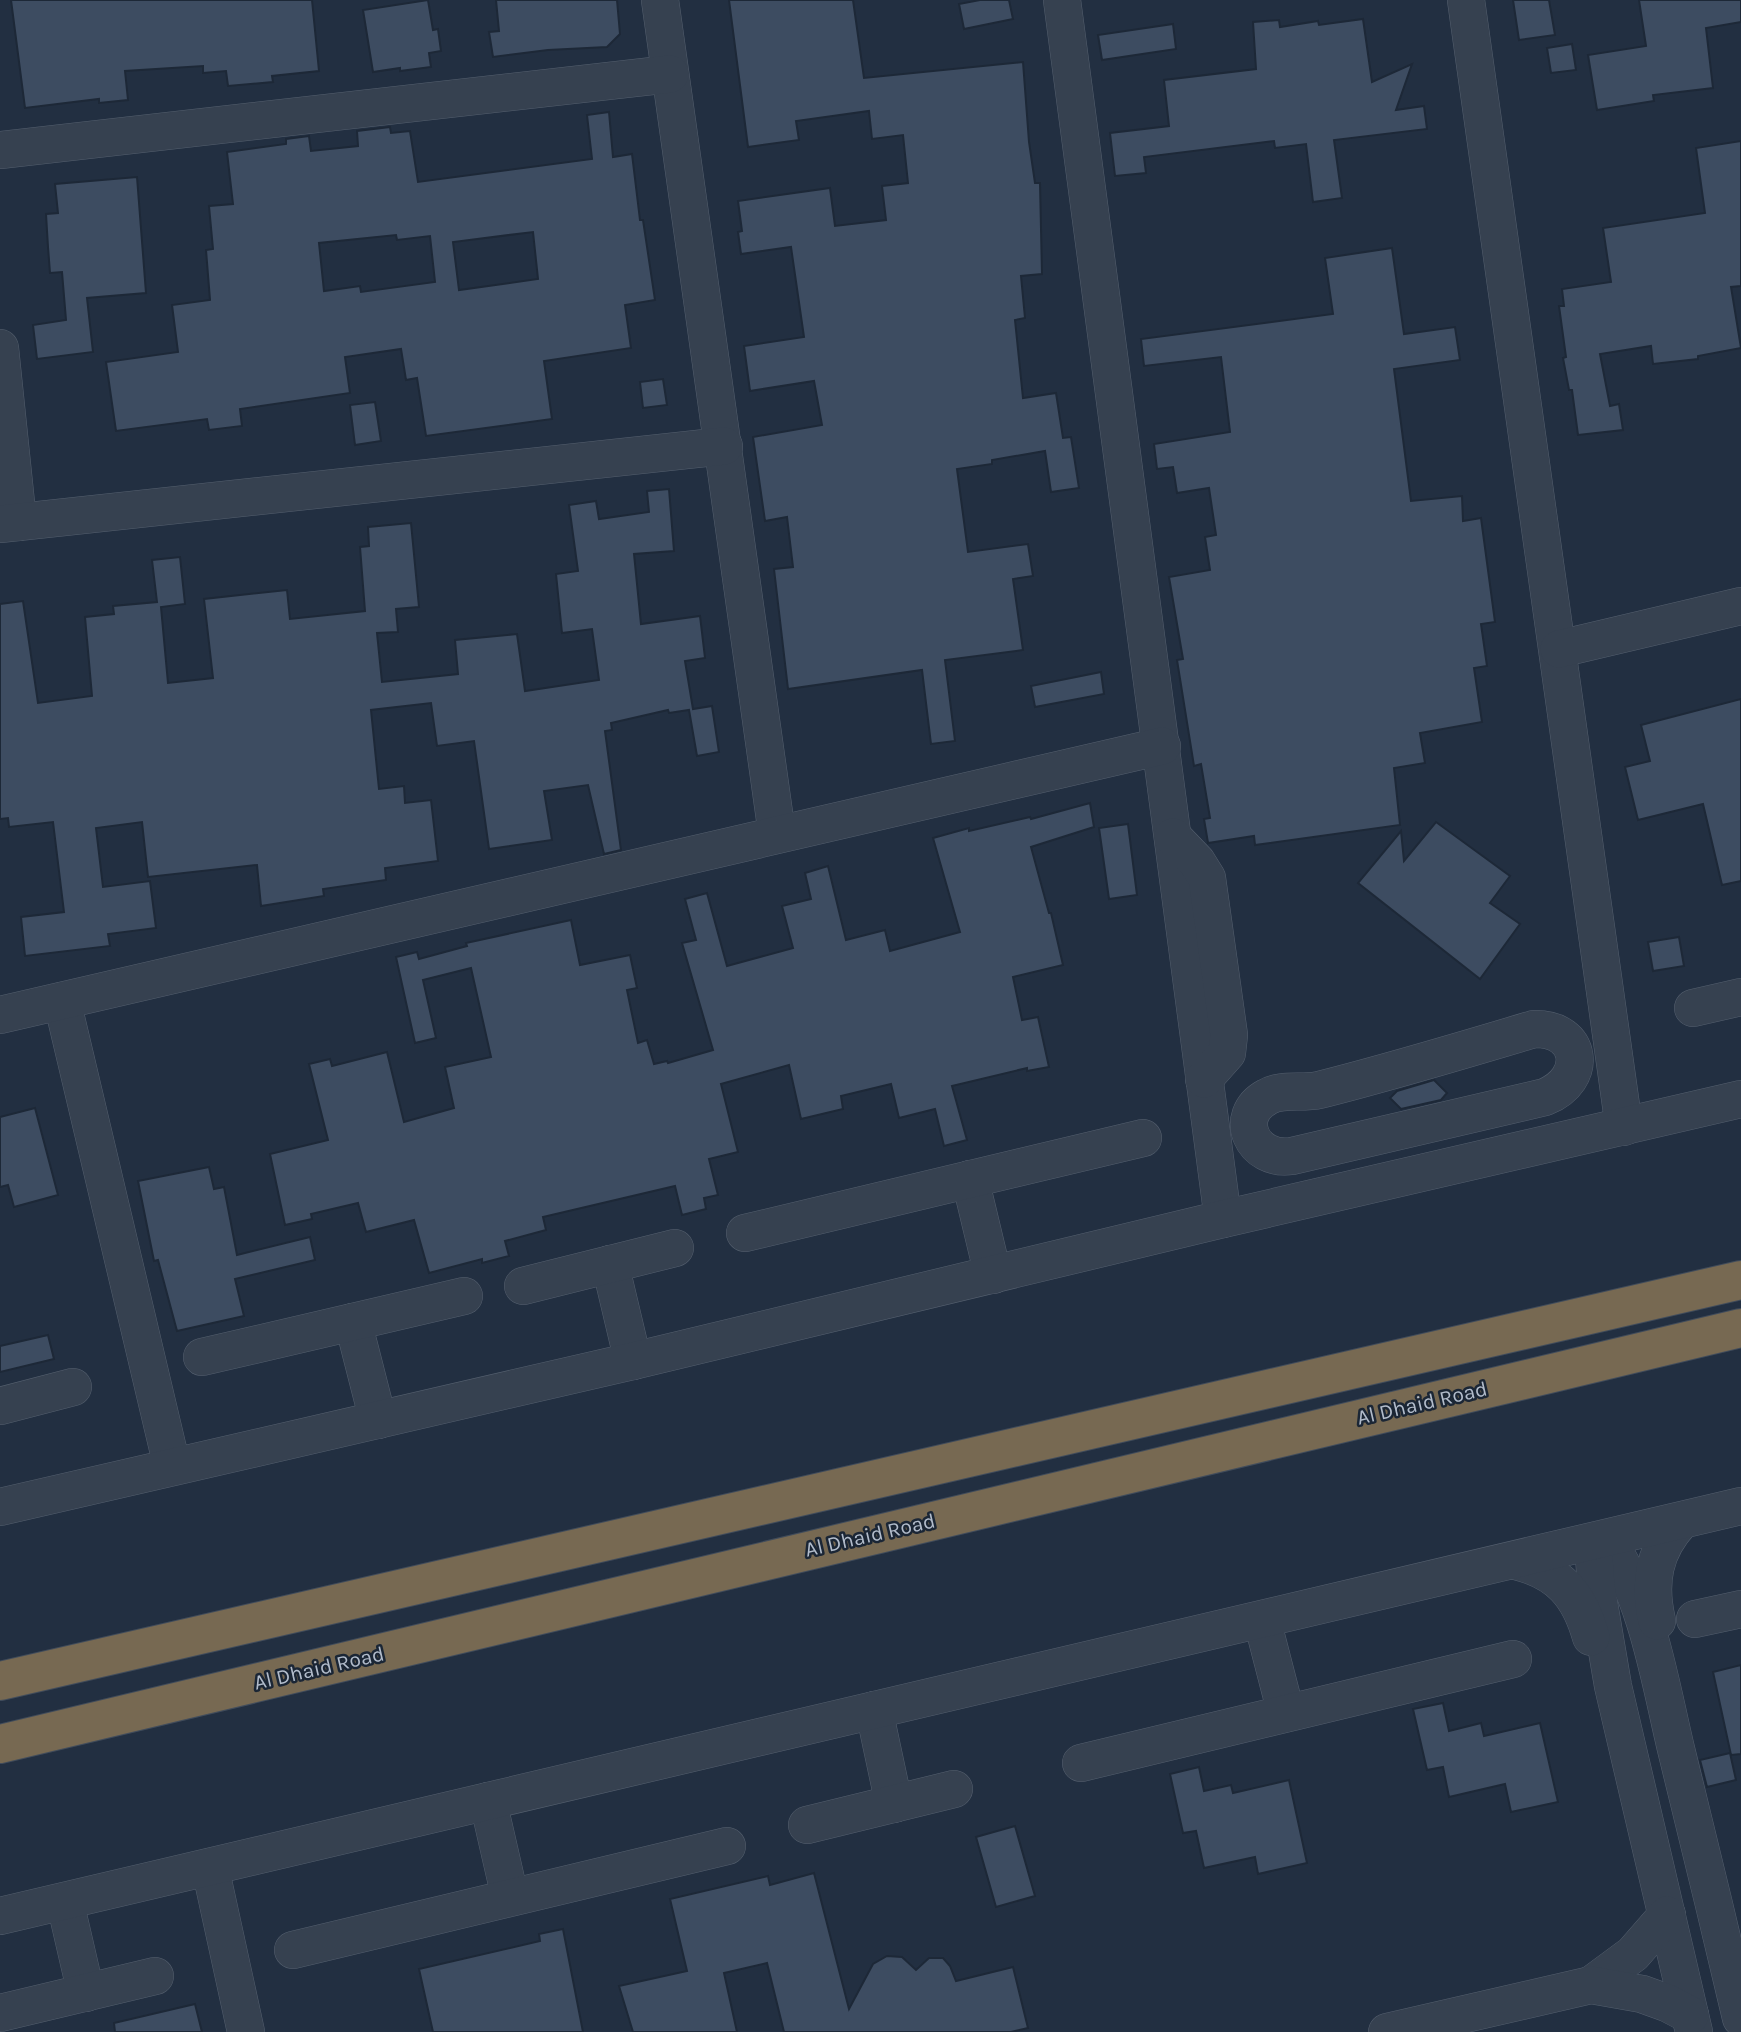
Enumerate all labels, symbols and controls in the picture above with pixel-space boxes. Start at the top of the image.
street label: Al Dhaid Road [1354,1376,1490,1430]
street label: Al Dhaid Road [802,1508,938,1562]
street label: Al Dhaid Road [251,1641,387,1695]

